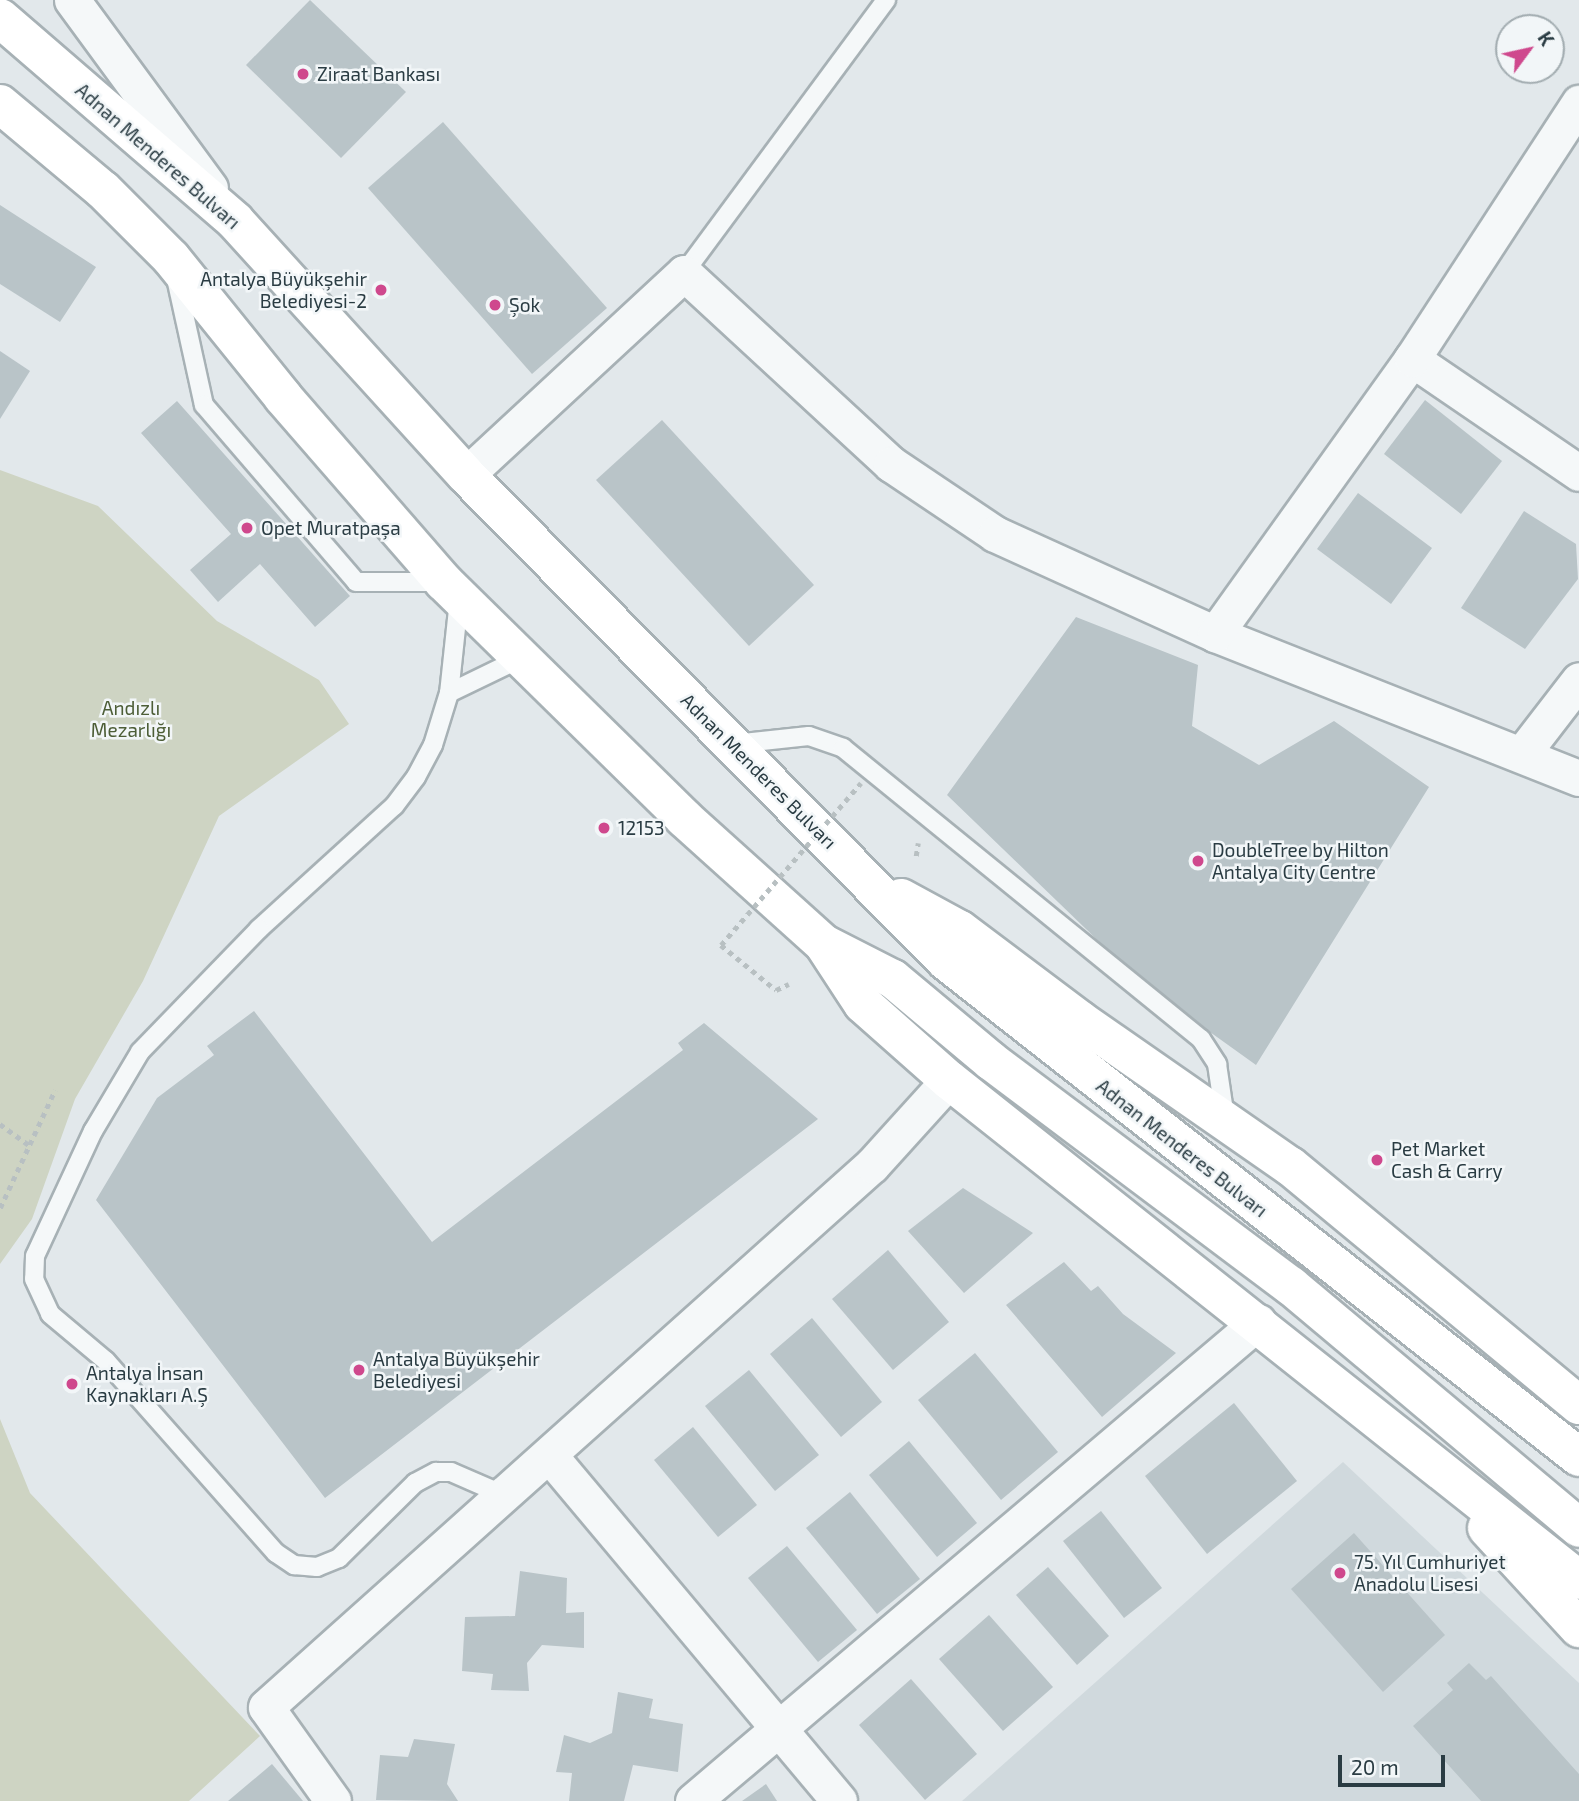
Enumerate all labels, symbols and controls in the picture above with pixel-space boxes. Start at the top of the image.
north arrow [1495,14,1565,84]
text: K [1533,27,1559,50]
place label: Ziraat Bankası [317,63,440,85]
marker: Ziraat Bankası [295,66,311,82]
street label: Adnan Menderes Bulvarı [71,78,245,234]
place label: Antalya Büyükşehir Belediyesi-2 [200,268,367,312]
marker: Antalya Büyükşehir Belediyesi-2 [373,282,389,298]
place label: Şok [509,294,540,316]
marker: Şok [487,297,503,313]
place label: Opet Muratpaşa [261,517,401,539]
marker: Opet Muratpaşa [239,520,255,536]
street label: Adnan Menderes Bulvarı [677,689,841,853]
park label: Andızlı Mezarlığı [91,697,171,741]
place label: 12153 [618,817,665,839]
marker: 12153 [596,820,612,836]
place label: DoubleTree by Hilton Antalya City Centre [1212,839,1389,883]
marker: DoubleTree by Hilton Antalya City Centre [1190,853,1206,869]
street label: Adnan Menderes Bulvarı [1092,1074,1272,1222]
place label: Pet Market Cash & Carry [1391,1138,1503,1182]
marker: Pet Market Cash & Carry [1369,1152,1385,1168]
place label: Antalya Büyükşehir Belediyesi [373,1348,540,1392]
place label: Antalya İnsan Kaynakları A.Ş [86,1362,208,1406]
marker: Antalya Büyükşehir Belediyesi [351,1362,367,1378]
marker: Antalya İnsan Kaynakları A.Ş [64,1376,80,1392]
place label: 75. Yıl Cumhuriyet Anadolu Lisesi [1354,1551,1507,1595]
marker: 75. Yıl Cumhuriyet Anadolu Lisesi [1332,1565,1348,1581]
scale bar [1341,1742,1448,1786]
text: 20 m [1351,1754,1399,1779]

